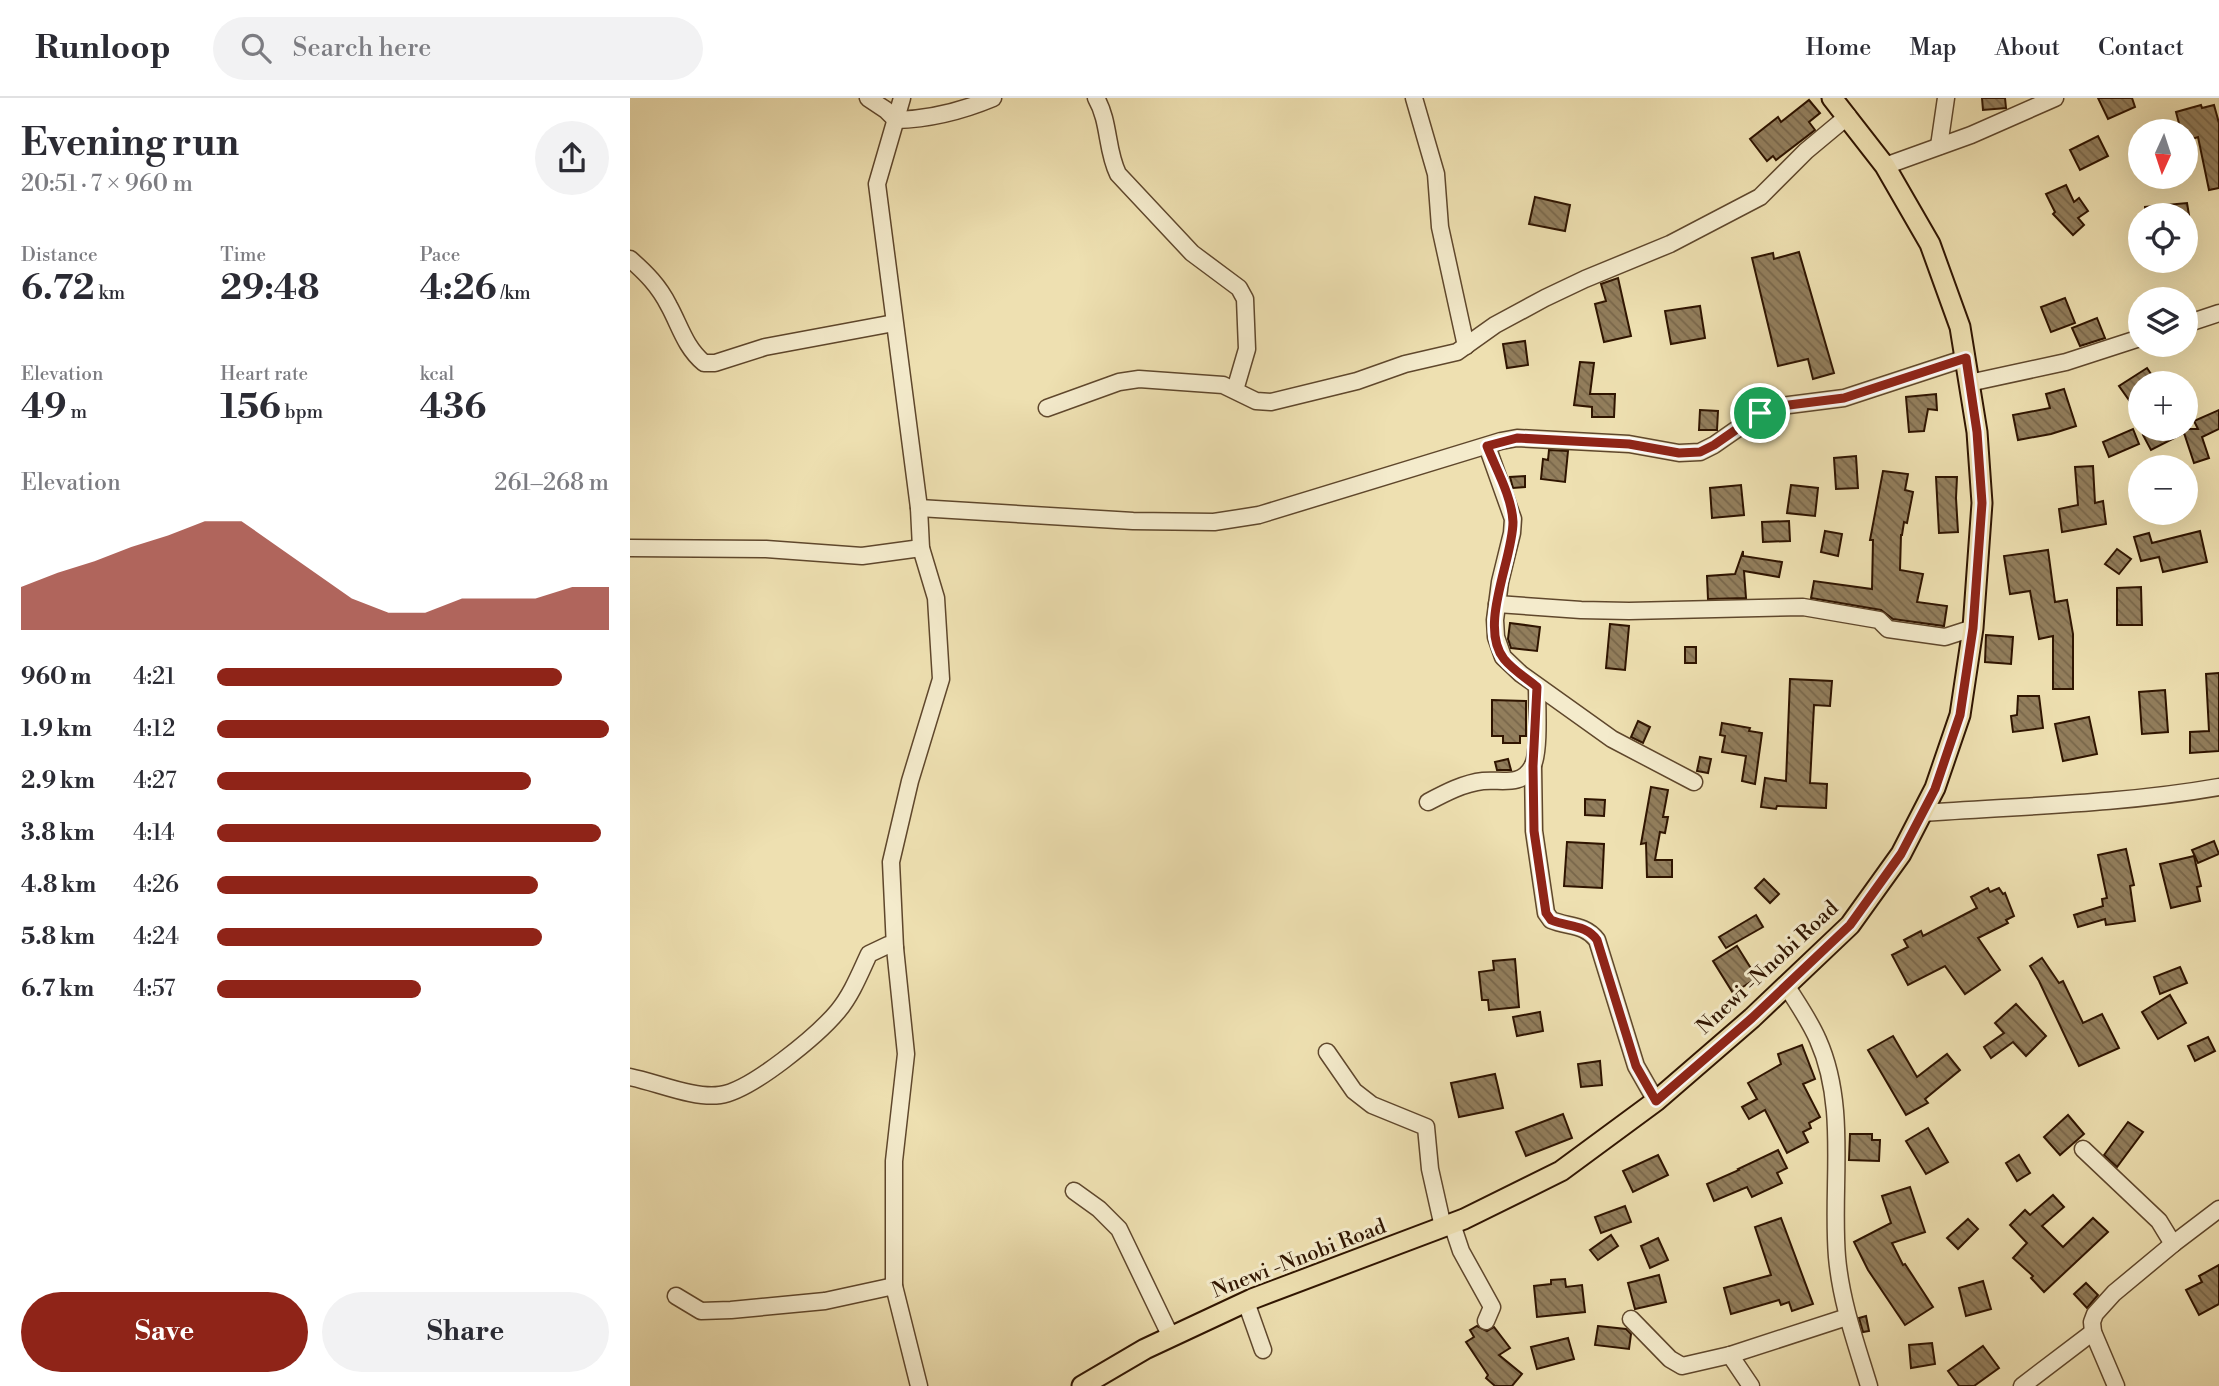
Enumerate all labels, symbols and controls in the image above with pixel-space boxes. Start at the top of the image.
search box [213,17,703,80]
text: Runloop [35,28,171,69]
icon: search [237,29,275,67]
text: Search here [293,32,431,64]
text: Home [1806,33,1871,63]
text: Map [1909,33,1957,63]
text: About [1995,33,2060,63]
text: Contact [2098,33,2184,63]
north arrow [2128,119,2198,189]
map controls [2128,119,2198,525]
text: Evening run [21,120,239,167]
button: share [535,121,609,195]
text: 20:51 · 7 × 960 m [21,170,193,198]
button: locate [2128,203,2198,273]
text: Distance [21,243,98,267]
text: Time [220,243,266,267]
text: Pace [420,243,460,267]
text: 6.72 [21,267,95,310]
text: 29:48 [220,267,320,310]
text: 4:26 [420,267,497,310]
text: km [95,281,125,305]
text: /km [497,281,531,305]
button: layers [2128,287,2198,357]
text: Elevation [21,362,103,386]
text: Heart rate [220,362,308,386]
text: kcal [420,362,454,386]
button: + [2128,371,2198,441]
pin [1730,383,1790,443]
text: 49 [21,386,67,429]
text: 156 [220,386,281,429]
text: 436 [420,386,486,429]
icon: arrive [1741,394,1779,432]
text: m [67,400,87,424]
text: bpm [281,400,323,424]
button: − [2128,455,2198,525]
text: Elevation [21,469,121,497]
text: 261–268 m [494,469,609,497]
text: 960 m [21,663,91,691]
text: 4:21 [133,663,175,691]
text: 1.9 km [21,715,92,743]
text: 4:12 [133,715,175,743]
text: 2.9 km [21,767,95,795]
text: 4:27 [133,767,177,795]
text: 3.8 km [21,819,95,847]
text: 4:14 [133,819,175,847]
text: 4.8 km [21,871,96,899]
text: 4:26 [133,871,179,899]
street label: Nnewi -Nnobi Road [1692,896,1844,1040]
text: 5.8 km [21,923,95,951]
text: 4:24 [133,923,179,951]
text: 6.7 km [21,975,94,1003]
text: 4:57 [133,975,175,1003]
street label: Nnewi -Nnobi Road [1208,1214,1390,1304]
button: Save [21,1292,308,1372]
button: Share [322,1292,609,1372]

